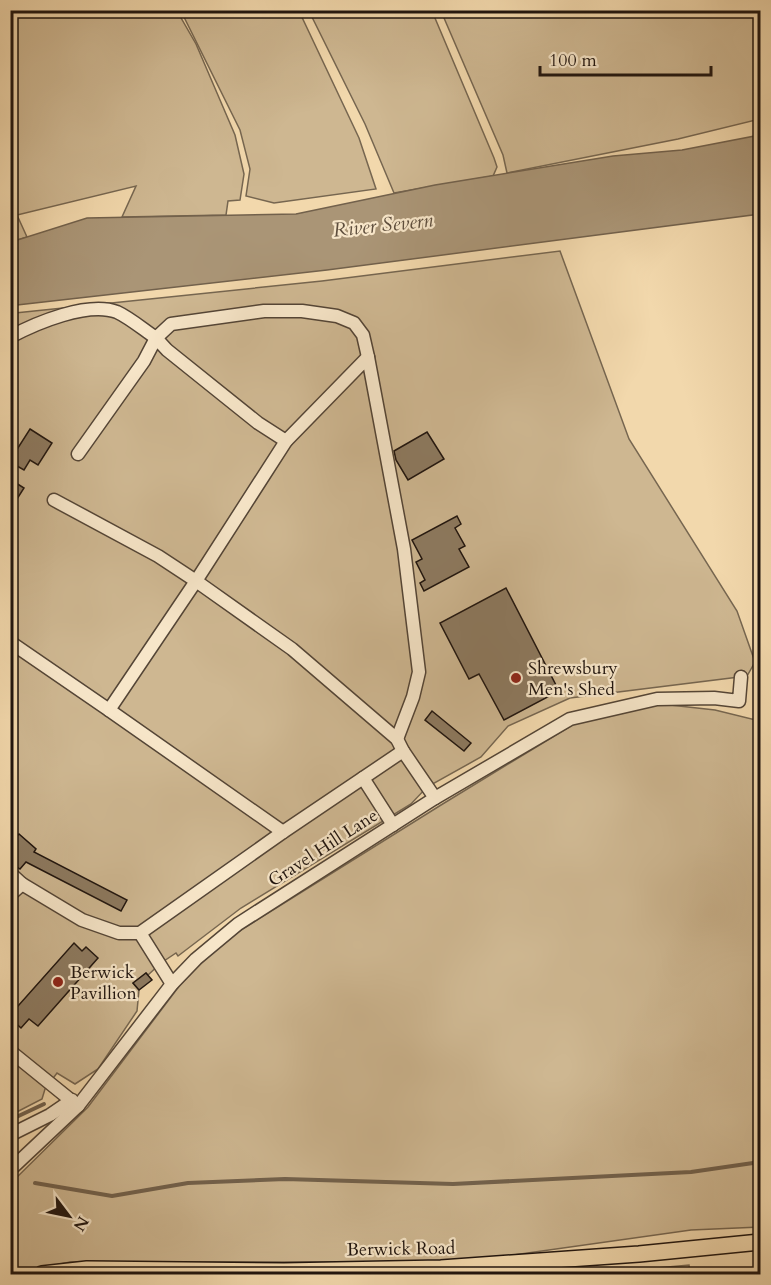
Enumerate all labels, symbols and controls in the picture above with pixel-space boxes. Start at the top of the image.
scale bar [540,39,711,77]
text: 100 m [549,48,597,73]
water label: River Severn [332,206,435,244]
place label: Shrewsbury Men's Shed [528,656,618,702]
marker: Shrewsbury Men's Shed [509,671,523,685]
street label: Gravel Hill Lane [263,803,383,893]
place label: Berwick Pavillion [70,960,138,1006]
marker: Berwick Pavillion [51,975,65,989]
north arrow [39,1186,99,1246]
text: N [68,1212,94,1235]
street label: Berwick Road [346,1236,456,1262]

